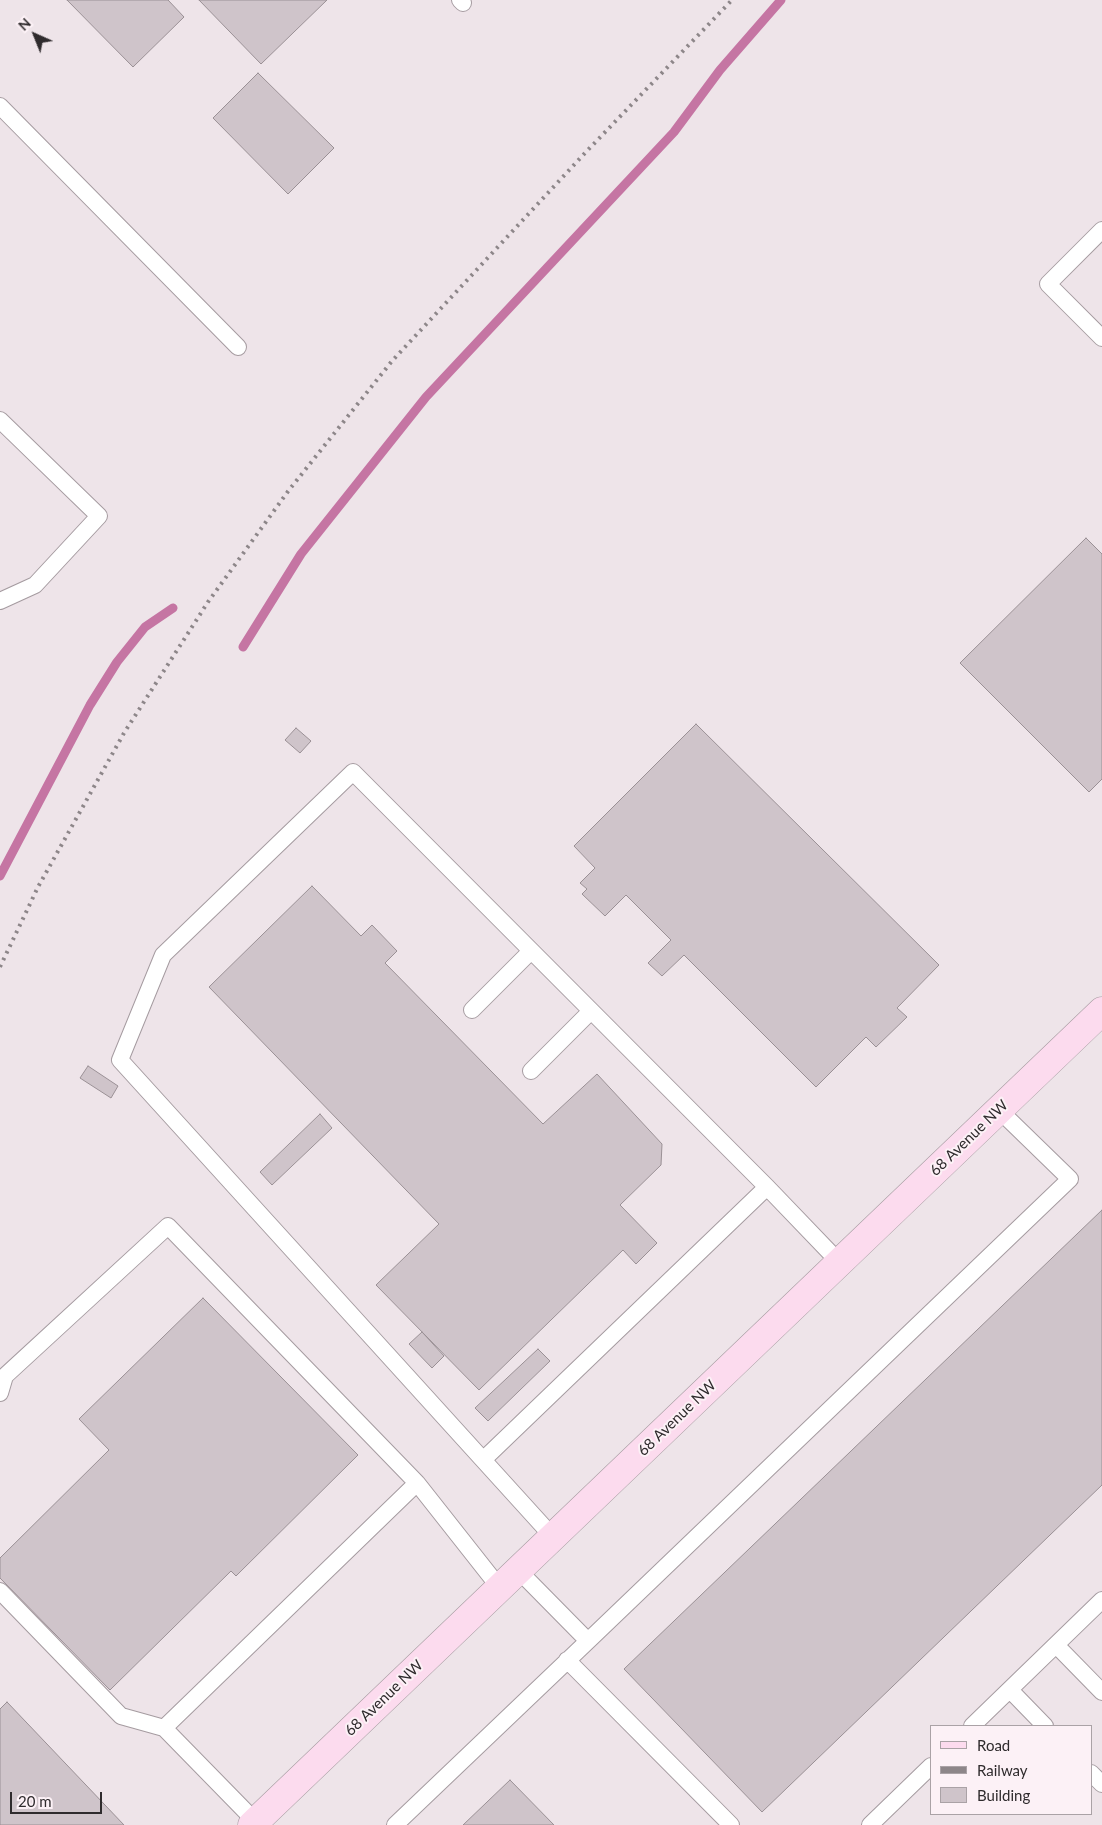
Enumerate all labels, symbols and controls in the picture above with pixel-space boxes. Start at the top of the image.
north arrow [10,10,60,60]
text: N [14,14,34,34]
street label: 68 Avenue NW [926,1096,1012,1180]
street label: 68 Avenue NW [634,1376,720,1460]
street label: 68 Avenue NW [341,1656,427,1740]
legend [930,1725,1092,1815]
text: Road [977,1736,1010,1754]
text: Railway [977,1761,1028,1779]
scale bar [12,1782,105,1814]
text: Building [977,1786,1030,1804]
text: 20 m [18,1792,52,1810]

